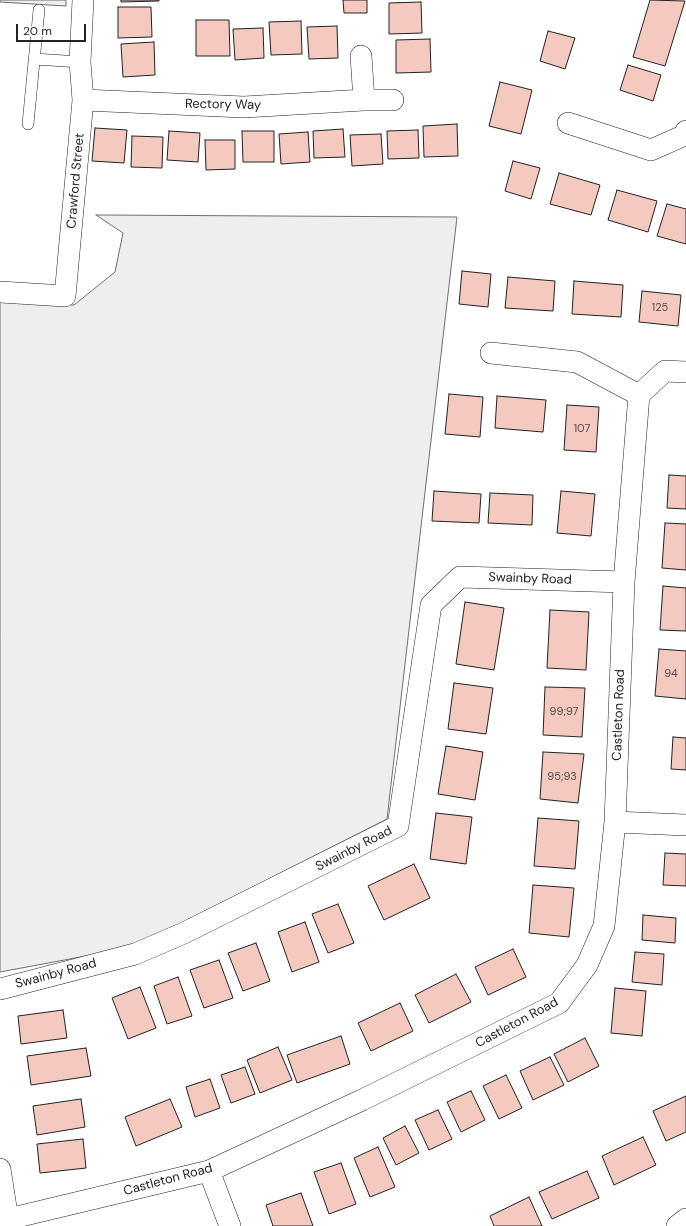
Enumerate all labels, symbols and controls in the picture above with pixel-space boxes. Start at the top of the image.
scale bar [18,16,88,42]
text: 20 m [23,23,52,39]
street label: Rectory Way [185,97,261,113]
street label: Crawford Street [64,133,88,229]
house number: 125 [652,301,668,315]
house number: 107 [574,422,590,436]
street label: Swainby Road [488,570,572,588]
house number: 94 [664,667,678,681]
street label: Castleton Road [610,669,628,761]
house number: 99;97 [550,705,578,719]
house number: 95;93 [547,770,577,784]
street label: Swainby Road [313,823,395,875]
street label: Swainby Road [14,956,98,992]
street label: Castleton Road [473,995,561,1051]
street label: Castleton Road [122,1161,214,1199]

